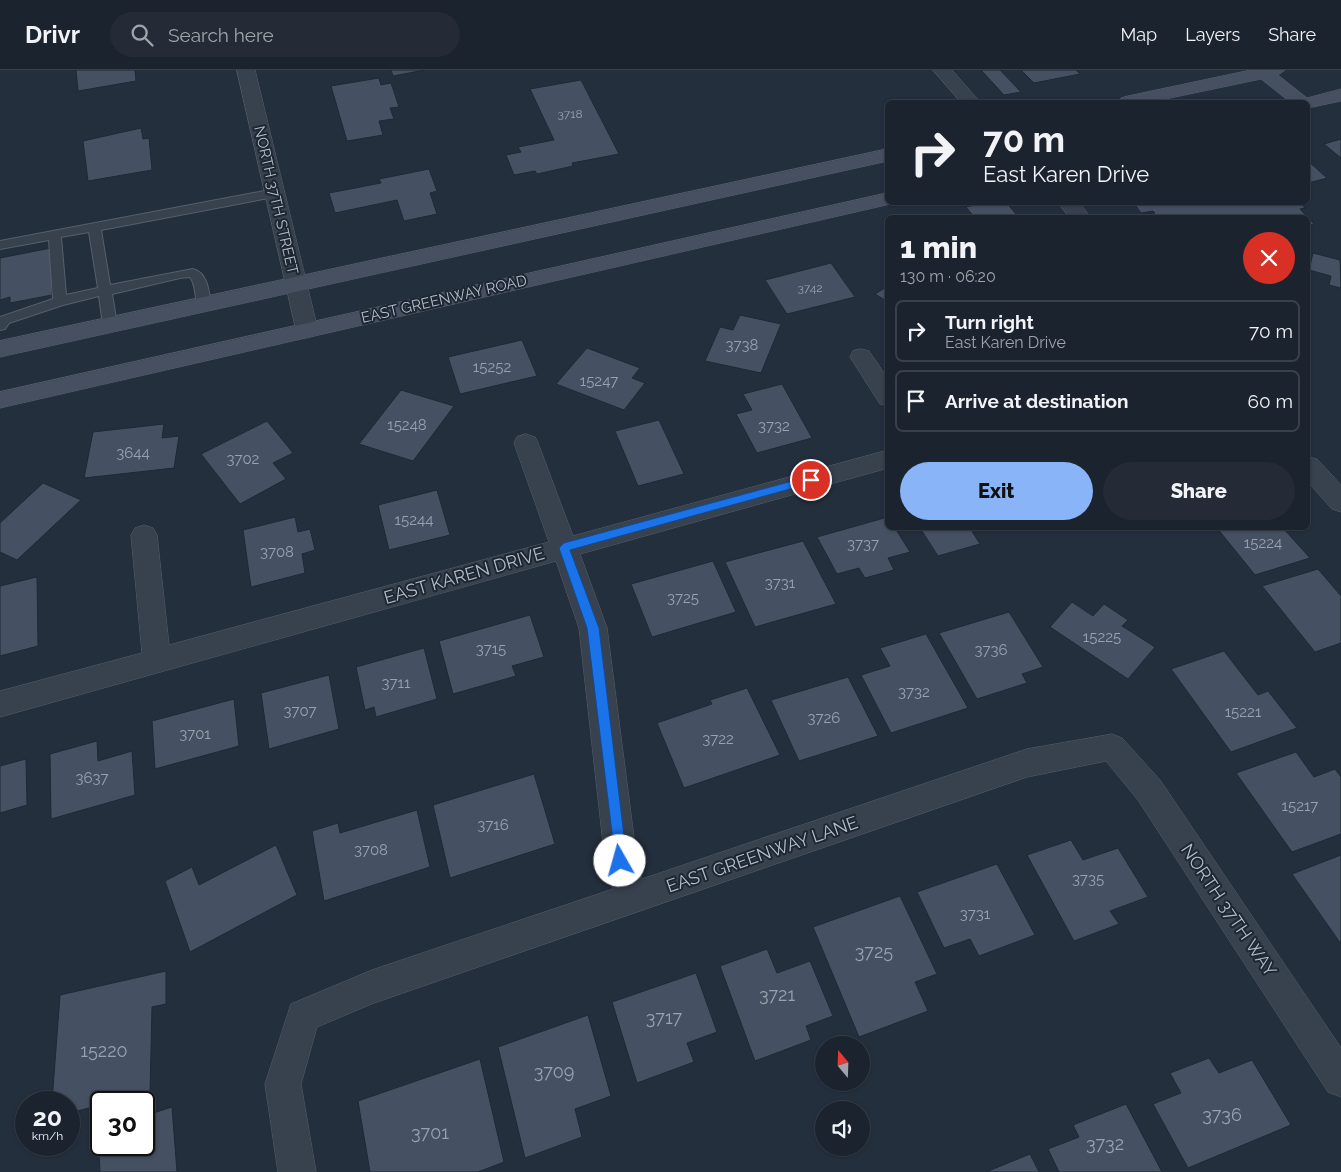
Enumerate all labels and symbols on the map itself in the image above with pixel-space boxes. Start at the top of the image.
house number: 3718 [557,107,583,121]
street label: NORTH 37TH STREET [250,124,302,276]
street label: EAST GREENWAY ROAD [359,271,529,327]
house number: 3742 [798,281,822,295]
house number: 3738 [726,336,759,354]
house number: 15252 [473,358,511,376]
house number: 15247 [580,372,618,390]
house number: 15248 [387,416,427,434]
house number: 3732 [758,417,790,435]
house number: 3644 [116,444,150,462]
house number: 3702 [227,450,260,468]
pin [790,459,832,501]
house number: 15244 [395,511,433,529]
house number: 15224 [1244,534,1282,552]
house number: 3737 [847,535,879,553]
street label: EAST KAREN DRIVE [381,542,547,608]
house number: 3708 [260,543,294,561]
house number: 3731 [765,574,796,592]
house number: 3725 [667,589,699,607]
house number: 15225 [1083,628,1121,646]
house number: 3715 [476,640,506,658]
house number: 3736 [974,641,1008,659]
house number: 3711 [382,674,411,692]
house number: 3732 [898,683,930,701]
house number: 3707 [284,702,317,720]
house number: 15221 [1225,703,1262,721]
house number: 3726 [808,709,840,727]
house number: 3701 [179,725,211,743]
house number: 3722 [702,730,734,748]
house number: 3637 [75,769,109,787]
house number: 15217 [1282,797,1318,815]
street label: EAST GREENWAY LANE [664,811,860,897]
house number: 3716 [477,816,509,834]
position arrow [593,834,645,886]
street label: NORTH 37TH WAY [1177,840,1281,980]
house number: 3708 [354,841,388,859]
house number: 3735 [1072,870,1104,888]
house number: 3731 [960,905,991,923]
house number: 3725 [855,941,893,962]
house number: 3721 [759,984,795,1005]
house number: 3717 [646,1007,683,1028]
north arrow [815,1036,870,1091]
house number: 15220 [80,1040,128,1061]
house number: 3709 [534,1061,574,1082]
speed limit sign: 30 [90,1091,155,1156]
house number: 3736 [1202,1104,1242,1125]
house number: 3701 [411,1122,449,1143]
house number: 3732 [1086,1133,1124,1154]

